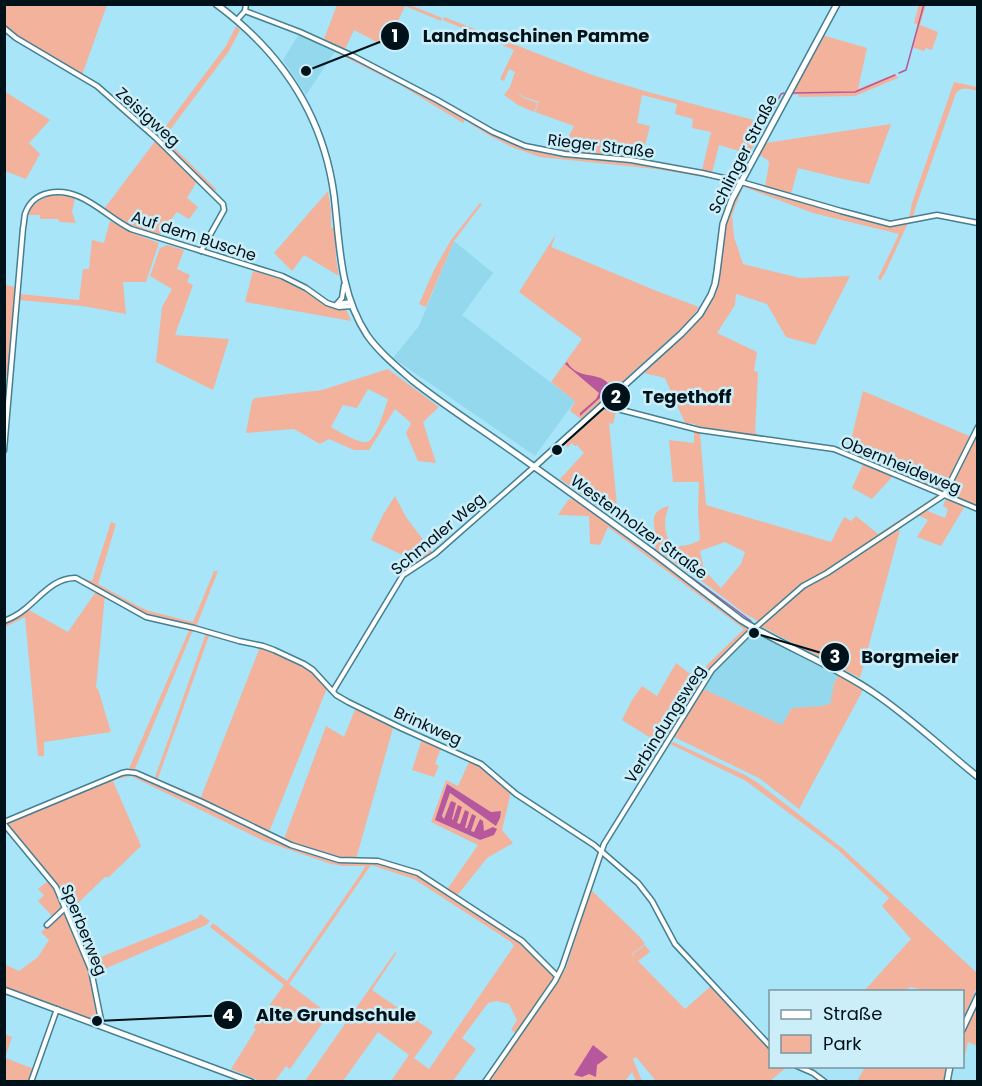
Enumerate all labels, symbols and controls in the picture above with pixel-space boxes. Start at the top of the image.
callout: Landmaschinen Pamme [380,18,661,54]
text: 1 [392,23,398,48]
text: Landmaschinen Pamme [423,23,649,48]
street label: Zeisigweg [111,82,185,152]
street label: Schlinger Straße [703,90,783,218]
street label: Rieger Straße [546,128,656,164]
street label: Auf dem Busche [128,205,260,267]
callout: Tegethoff [601,379,744,415]
text: 2 [611,384,621,409]
text: Tegethoff [643,384,732,409]
street label: Obernheideweg [837,430,965,500]
street label: Westenholzer Straße [566,469,712,585]
street label: Schmaler Weg [386,488,490,580]
callout: Borgmeier [820,639,971,675]
text: 3 [830,644,840,669]
text: Borgmeier [861,644,959,669]
street label: Verbindungsweg [619,660,711,788]
street label: Brinkweg [390,701,466,751]
street label: Sperberweg [55,881,113,979]
legend [769,990,964,1068]
callout: Alte Grundschule [213,997,428,1033]
text: Straße [823,1001,882,1026]
text: 4 [222,1002,234,1027]
text: Alte Grundschule [256,1002,416,1027]
text: Park [823,1031,862,1056]

